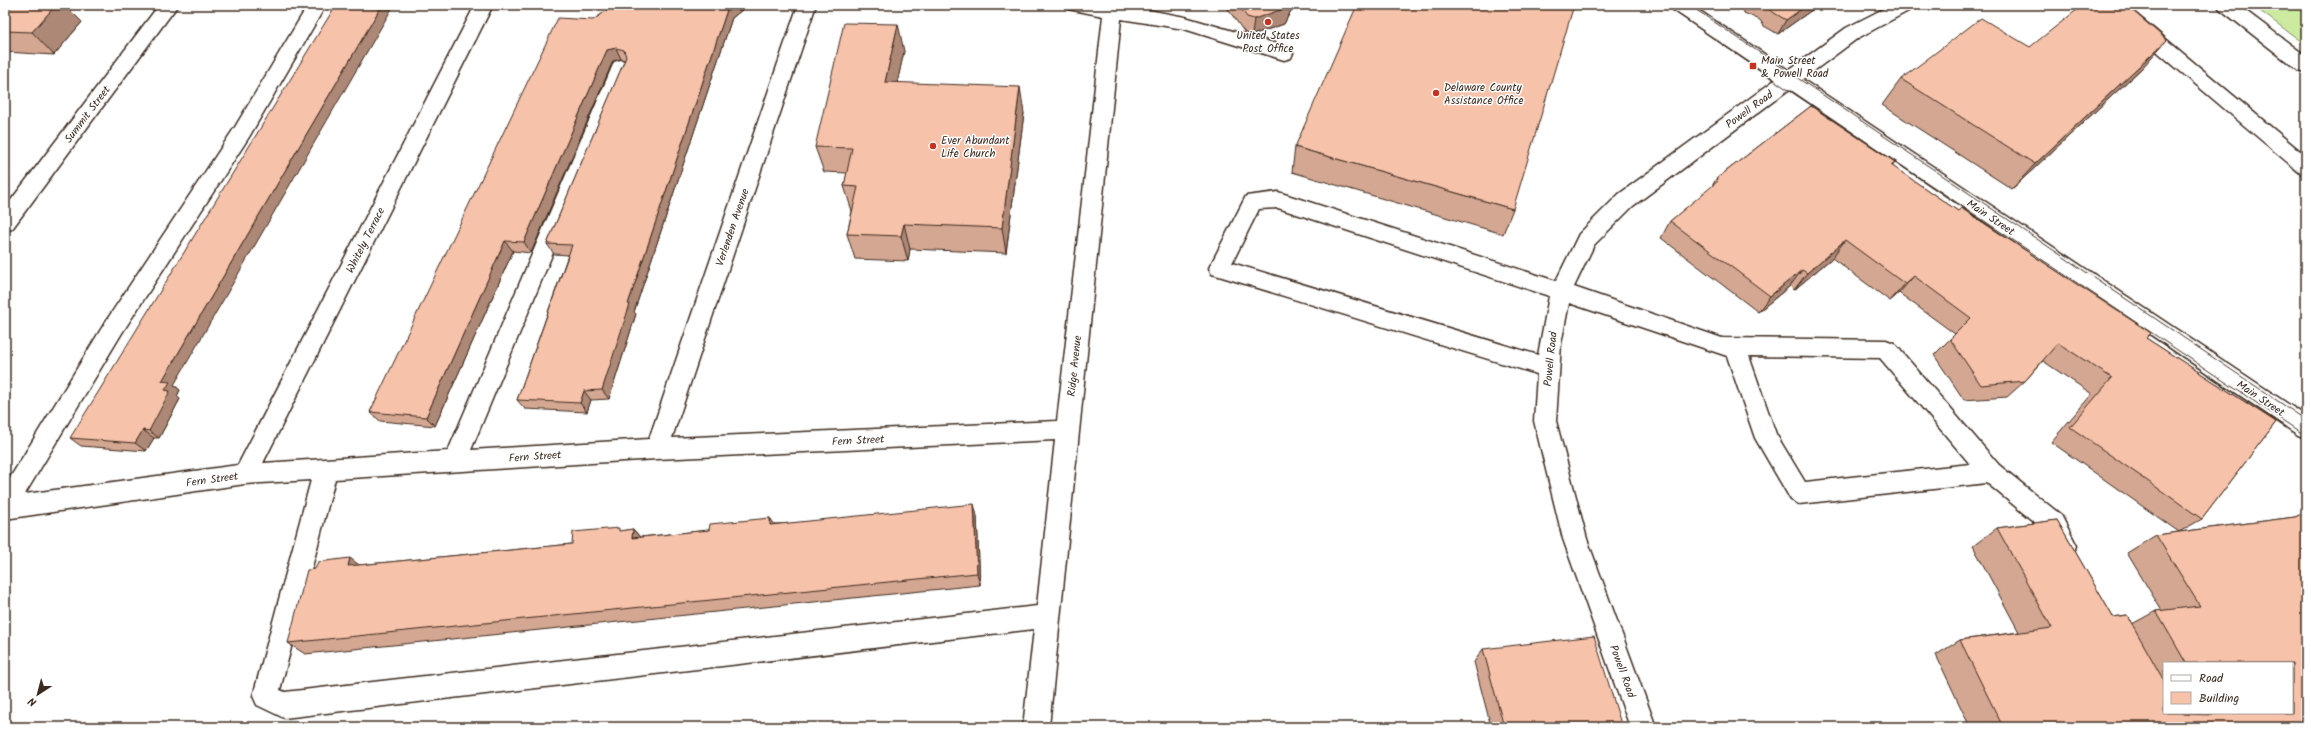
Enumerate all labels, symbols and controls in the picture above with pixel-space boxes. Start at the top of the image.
marker: United States Post Office [1263,17,1273,27]
place label: United States Post Office [1236,27,1300,58]
place label: Main Street & Powell Road [1761,52,1829,83]
marker: Main Street & Powell Road [1748,61,1758,71]
place label: Delaware County Assistance Office [1444,79,1523,110]
street label: Summit Street [60,82,116,147]
street label: Powell Road [1722,86,1778,133]
marker: Delaware County Assistance Office [1431,88,1441,98]
place label: Ever Abundant Life Church [941,132,1010,163]
marker: Ever Abundant Life Church [928,141,938,151]
street label: Verlenden Avenue [711,186,755,269]
street label: Main Street [1963,195,2019,241]
street label: Whitely Terrace [342,204,390,276]
street label: Powell Road [1539,330,1563,387]
street label: Ridge Avenue [1063,335,1087,398]
street label: Main Street [2233,376,2289,422]
street label: Fern Street [831,431,885,451]
street label: Fern Street [508,446,563,468]
street label: Fern Street [185,467,240,493]
street label: Powell Road [1604,642,1640,701]
legend [2163,662,2293,714]
text: Road [2199,669,2224,688]
north arrow [18,674,58,714]
text: Building [2199,689,2239,708]
text: N [25,692,41,711]

